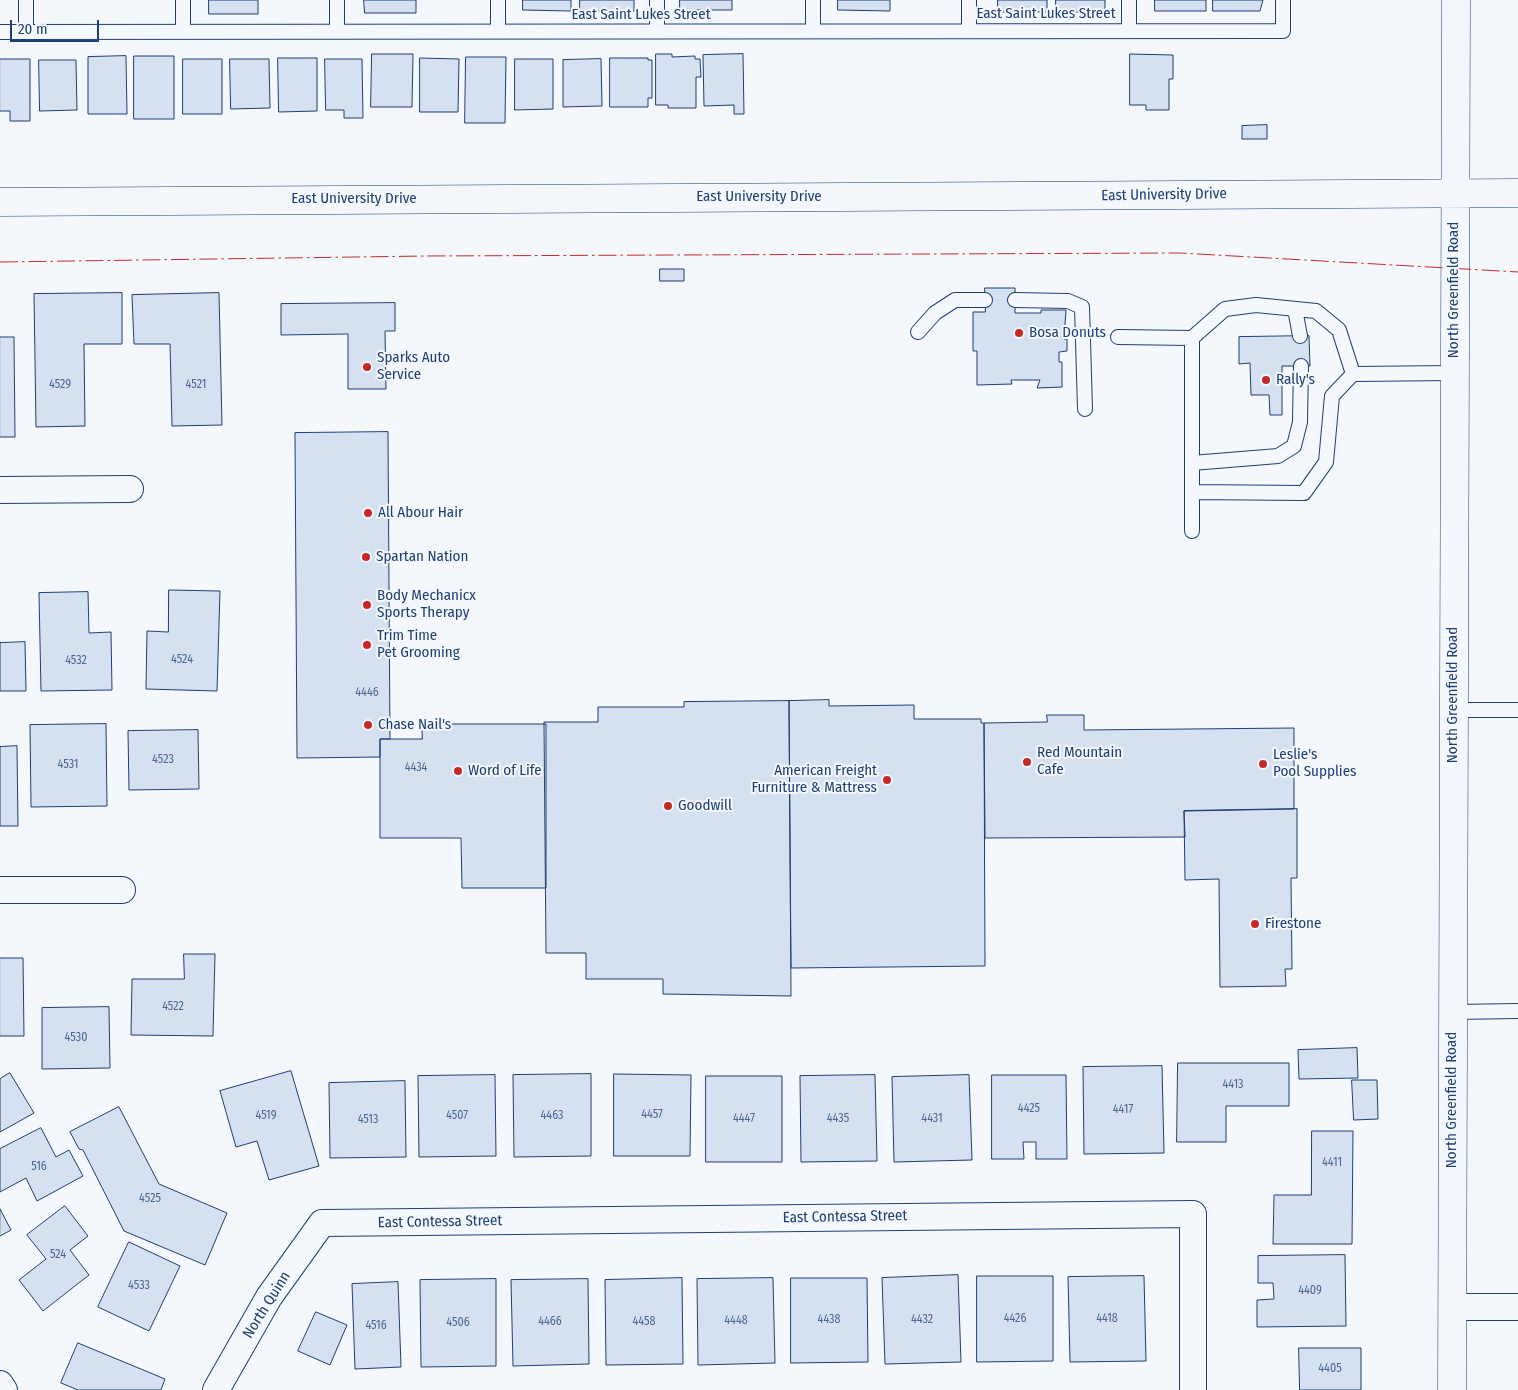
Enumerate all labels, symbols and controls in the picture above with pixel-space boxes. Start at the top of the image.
street label: East Saint Lukes Street [976,5,1116,23]
street label: East Saint Lukes Street [571,6,711,24]
scale bar [12,10,101,42]
text: 20 m [18,20,48,38]
street label: East University Drive [1101,185,1227,205]
street label: East University Drive [696,188,822,206]
street label: East University Drive [291,190,417,208]
street label: North Greenfield Road [1445,222,1463,358]
place label: Bosa Donuts [1029,324,1106,342]
marker: Bosa Donuts [1013,327,1025,339]
place label: Sparks Auto Service [377,349,450,384]
marker: Sparks Auto Service [361,361,373,373]
place label: Rally's [1276,371,1315,389]
marker: Rally's [1260,374,1272,386]
house number: 4529 [49,378,71,392]
house number: 4521 [186,378,206,392]
place label: All Abour Hair [378,504,463,522]
marker: All Abour Hair [362,507,374,519]
place label: Spartan Nation [376,548,468,566]
marker: Spartan Nation [360,551,372,563]
place label: Body Mechanicx Sports Therapy [377,587,476,622]
marker: Body Mechanicx Sports Therapy [361,599,373,611]
place label: Trim Time Pet Grooming [377,627,460,662]
street label: North Greenfield Road [1444,627,1462,763]
marker: Trim Time Pet Grooming [361,639,373,651]
house number: 4524 [171,653,193,667]
house number: 4532 [65,654,87,668]
house number: 4446 [355,686,379,700]
place label: Chase Nail's [378,716,451,734]
marker: Chase Nail's [362,719,374,731]
place label: Red Mountain Cafe [1037,744,1122,779]
place label: Leslie's Pool Supplies [1273,746,1356,781]
house number: 4523 [152,753,174,767]
marker: Red Mountain Cafe [1021,756,1033,768]
house number: 4531 [58,758,78,772]
marker: Leslie's Pool Supplies [1257,758,1269,770]
house number: 4434 [405,761,427,775]
place label: Word of Life [468,762,542,780]
place label: American Freight Furniture & Mattress [752,762,877,797]
marker: Word of Life [452,765,464,777]
marker: American Freight Furniture & Mattress [881,774,893,786]
place label: Goodwill [678,797,732,815]
marker: Goodwill [662,800,674,812]
place label: Firestone [1265,915,1321,933]
marker: Firestone [1249,918,1261,930]
house number: 4522 [162,1000,184,1014]
house number: 4530 [65,1031,87,1045]
street label: North Greenfield Road [1443,1032,1461,1168]
house number: 4413 [1222,1078,1244,1092]
house number: 4425 [1018,1102,1040,1116]
house number: 4417 [1113,1103,1133,1117]
house number: 4457 [641,1108,663,1122]
house number: 4519 [255,1109,277,1123]
house number: 4507 [446,1109,468,1123]
house number: 4463 [541,1109,563,1123]
house number: 4447 [733,1112,755,1126]
house number: 4435 [827,1112,849,1126]
house number: 4431 [921,1112,943,1126]
house number: 4513 [358,1113,378,1127]
house number: 4411 [1322,1156,1342,1170]
house number: 516 [31,1160,47,1174]
house number: 4525 [139,1192,161,1206]
street label: East Contessa Street [783,1207,907,1227]
street label: East Contessa Street [378,1212,502,1232]
house number: 524 [50,1248,66,1262]
street label: North Quinn [239,1268,295,1342]
house number: 4533 [128,1279,150,1293]
house number: 4409 [1298,1284,1322,1298]
house number: 4426 [1004,1312,1026,1326]
house number: 4418 [1096,1312,1118,1326]
house number: 4438 [818,1313,840,1327]
house number: 4432 [911,1313,933,1327]
house number: 4448 [724,1314,748,1328]
house number: 4466 [538,1315,562,1329]
house number: 4458 [632,1315,656,1329]
house number: 4506 [446,1316,470,1330]
house number: 4516 [365,1319,387,1333]
house number: 4405 [1318,1362,1342,1376]

